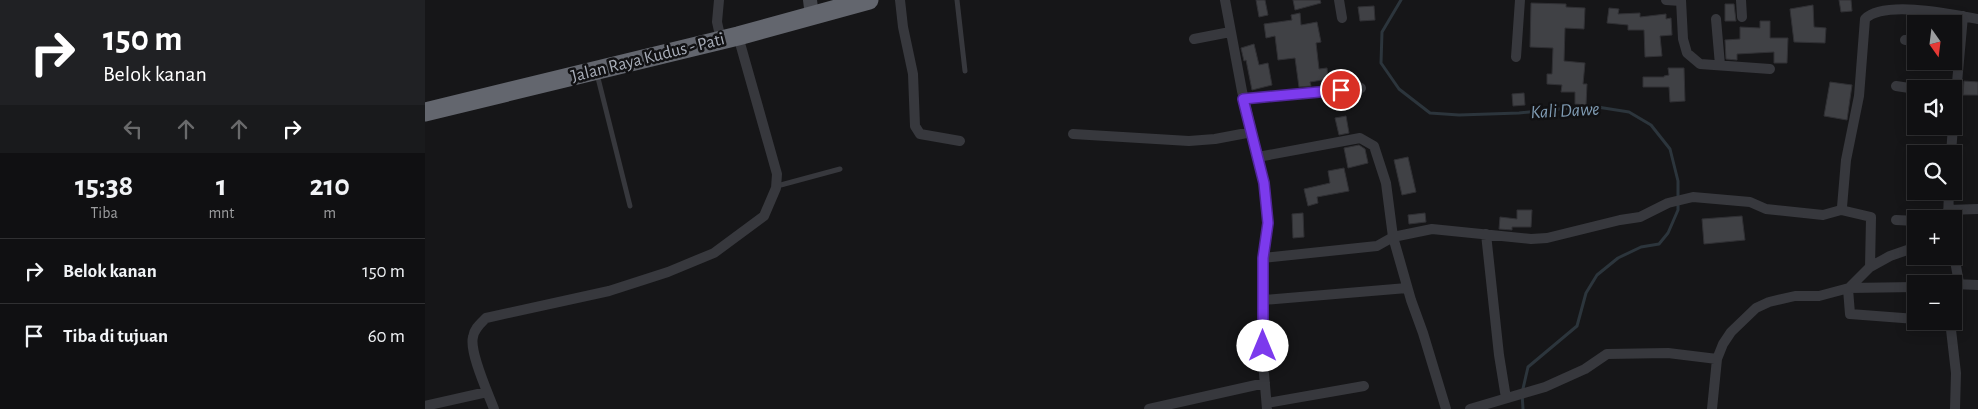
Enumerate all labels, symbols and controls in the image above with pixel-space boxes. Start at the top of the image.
north arrow [1907,15,1963,70]
map controls [1907,15,1962,330]
icon: right [20,20,85,85]
text: 150 m [103,22,183,57]
street label: Jalan Raya Kudus - Pati [569,30,727,86]
text: Belok kanan [103,63,207,85]
pin [1320,69,1362,111]
icon: arrive [1327,76,1355,104]
button: sound [1907,80,1962,135]
water label: Kali Dawe [1530,100,1600,122]
icon: left [119,115,147,143]
icon: ahead [172,115,200,143]
icon: ahead [225,115,253,143]
icon: right [278,115,306,143]
button: search [1907,145,1962,200]
text: 15:38 [75,171,133,201]
text: 1 [216,171,227,201]
text: 210 [309,171,350,201]
text: Tiba [91,205,118,221]
text: mnt [208,205,234,221]
text: m [323,205,336,221]
button: + [1907,210,1962,265]
icon: right [20,257,48,285]
text: Belok kanan [63,262,157,281]
text: 150 m [362,262,405,281]
button: − [1907,275,1962,330]
position arrow [1236,319,1288,371]
icon: arrive [20,322,48,350]
text: Tiba di tujuan [63,327,168,346]
text: 60 m [368,327,405,346]

